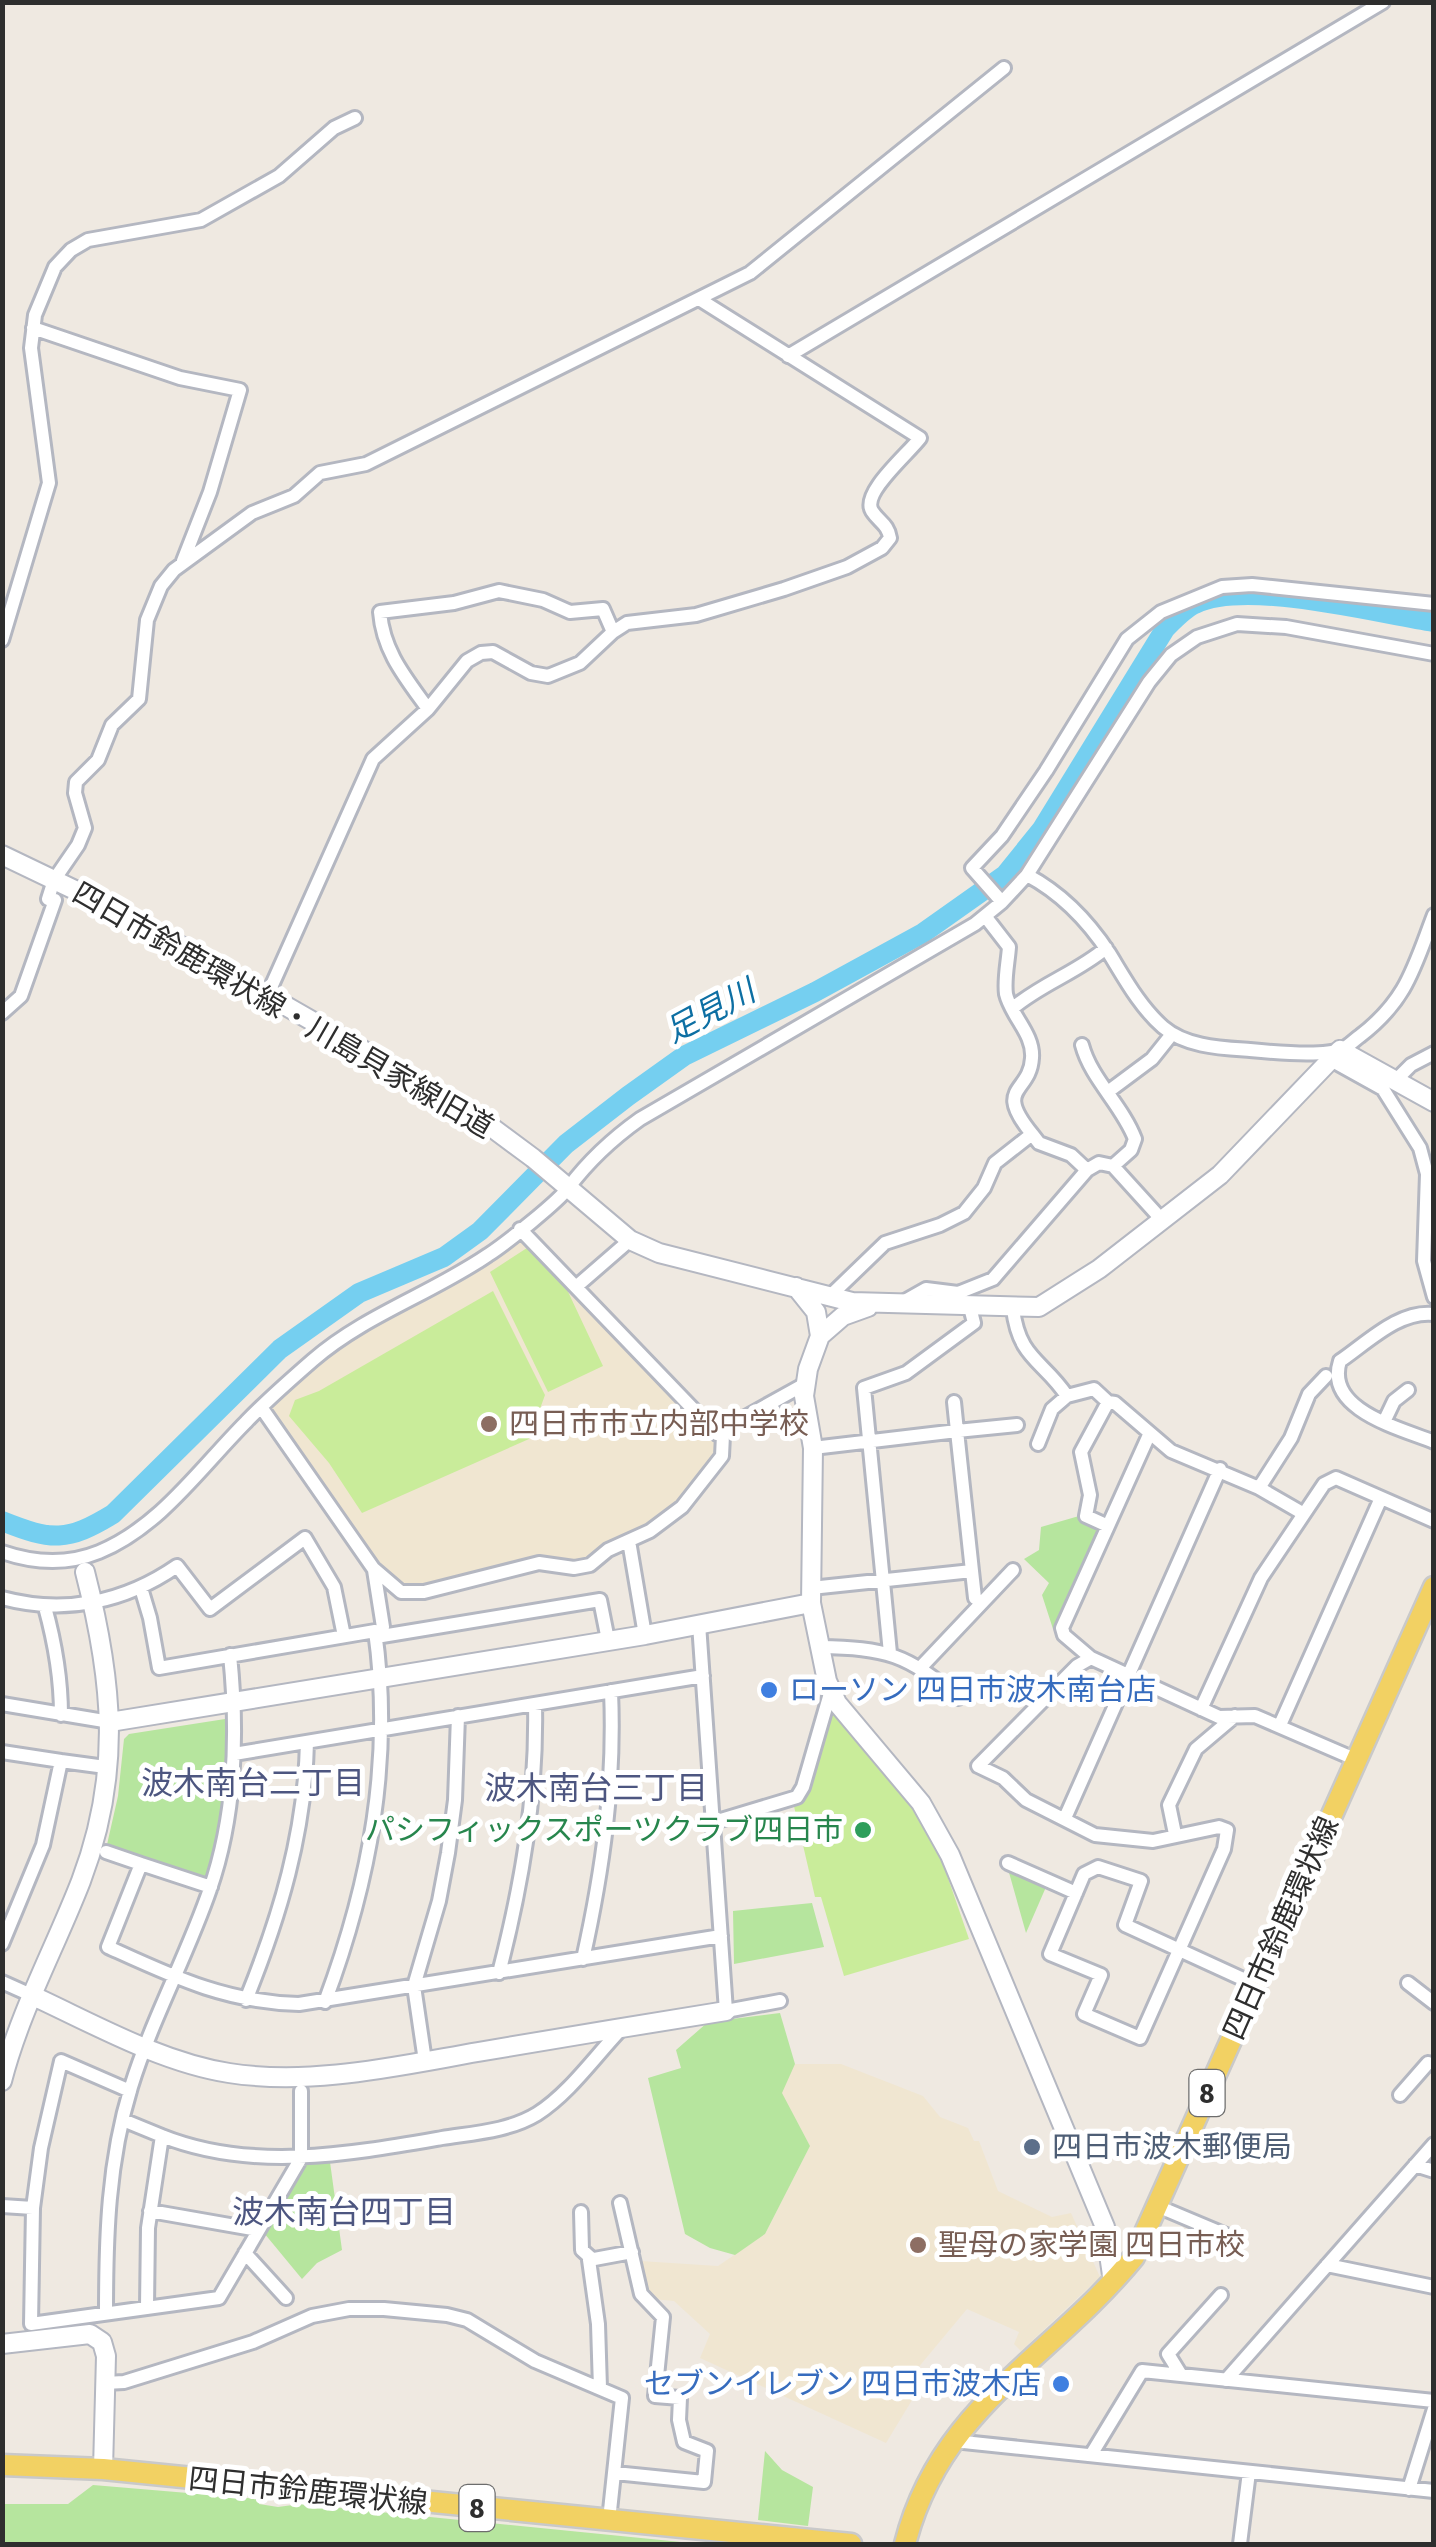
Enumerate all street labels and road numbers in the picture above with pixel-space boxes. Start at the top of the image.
street label: 四日市鈴鹿環状線・川島貝家線旧道 [66,874,500,1146]
street label: 四日市鈴鹿環状線 [1216,1811,1346,2045]
road number: 8 [1190,2070,1224,2116]
street label: 四日市鈴鹿環状線 [187,2461,429,2521]
road number: 8 [460,2485,494,2531]

